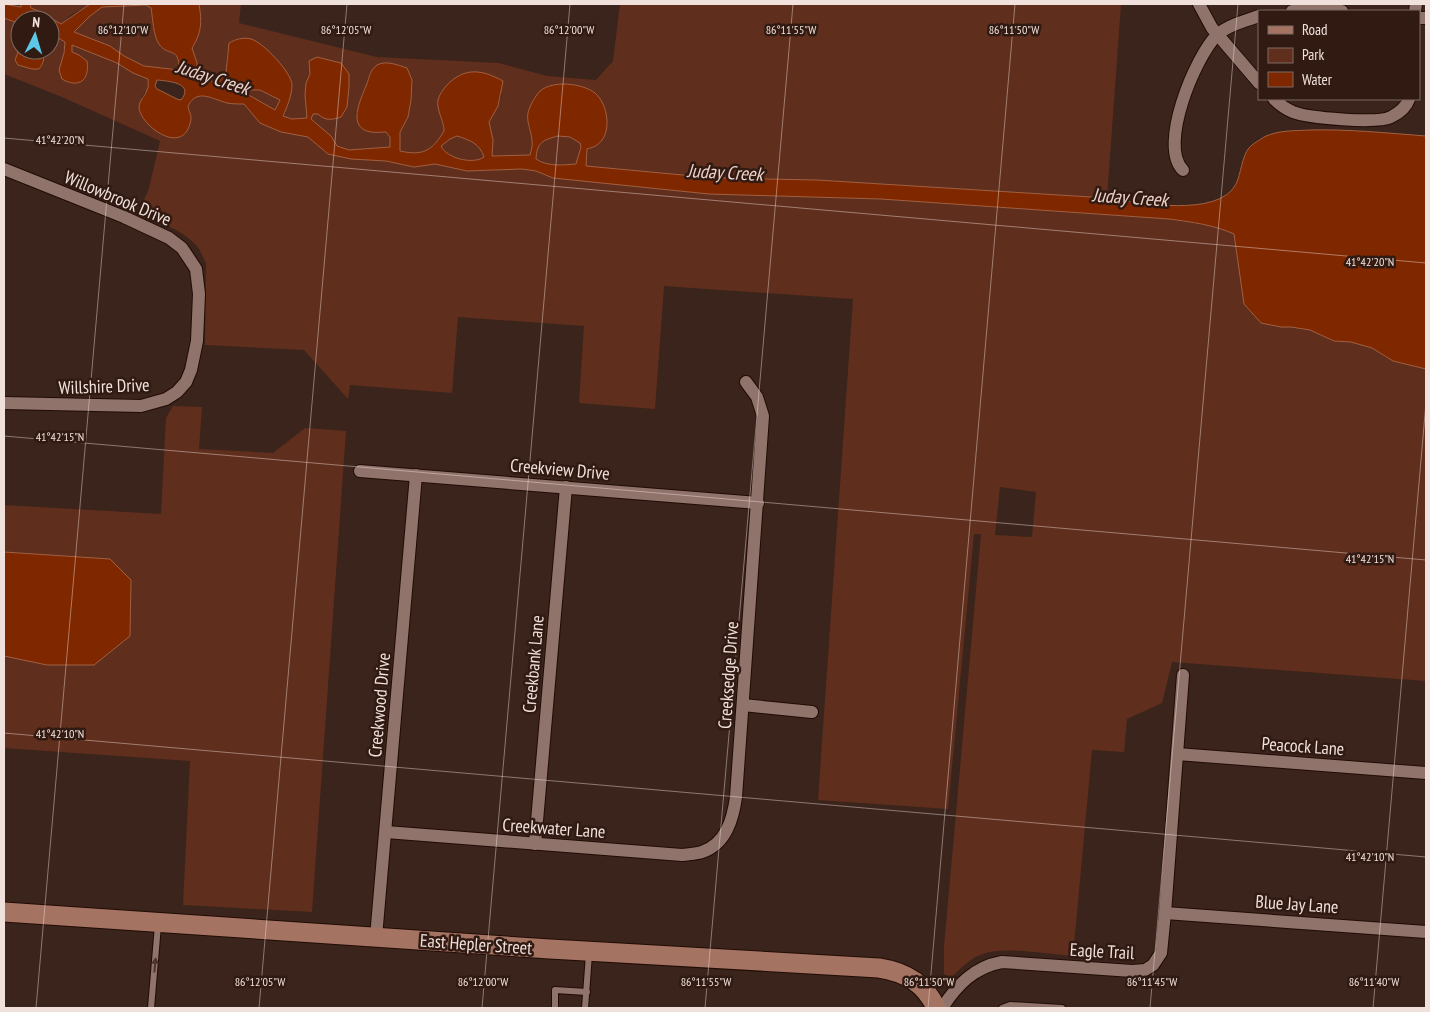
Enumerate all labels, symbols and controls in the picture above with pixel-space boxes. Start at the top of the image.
north arrow [10,10,60,60]
legend [1258,10,1420,100]
text: N [32,13,41,31]
text: Road [1302,20,1328,39]
text: 86°12'10"W [98,22,148,37]
text: 86°12'05"W [321,22,371,37]
text: 86°12'00"W [544,22,594,37]
text: 86°11'55"W [766,22,816,37]
text: 86°11'50"W [989,22,1039,37]
text: Park [1302,45,1324,64]
water label: Juday Creek [172,54,255,101]
text: Water [1302,70,1333,89]
text: 41°42'20"N [36,132,84,147]
water label: Juday Creek [685,158,766,186]
street label: Willowbrook Drive [61,165,175,231]
water label: Juday Creek [1090,182,1171,212]
text: 41°42'20"N [1346,254,1394,269]
street label: Willshire Drive [58,373,150,399]
text: 41°42'15"N [36,429,84,444]
street label: Creekview Drive [509,453,611,485]
text: 41°42'15"N [1346,551,1394,566]
street label: Creekbank Lane [517,614,549,714]
street label: Creeksedge Drive [713,620,743,730]
street label: Creekwood Drive [363,652,395,758]
text: 41°42'10"N [36,726,84,741]
street label: Peacock Lane [1261,732,1345,760]
street label: Creekwater Lane [502,813,606,843]
text: 41°42'10"N [1346,849,1394,864]
street label: Blue Jay Lane [1255,890,1339,918]
street label: East Hepler Street [419,929,533,959]
street label: Eagle Trail [1069,938,1136,964]
one-way arrow [151,957,159,973]
text: 86°12'05"W [235,974,285,989]
text: 86°12'00"W [458,974,508,989]
text: 86°11'55"W [681,974,731,989]
text: 86°11'50"W [904,974,954,989]
text: 86°11'45"W [1127,974,1177,989]
text: 86°11'40"W [1349,974,1399,989]

